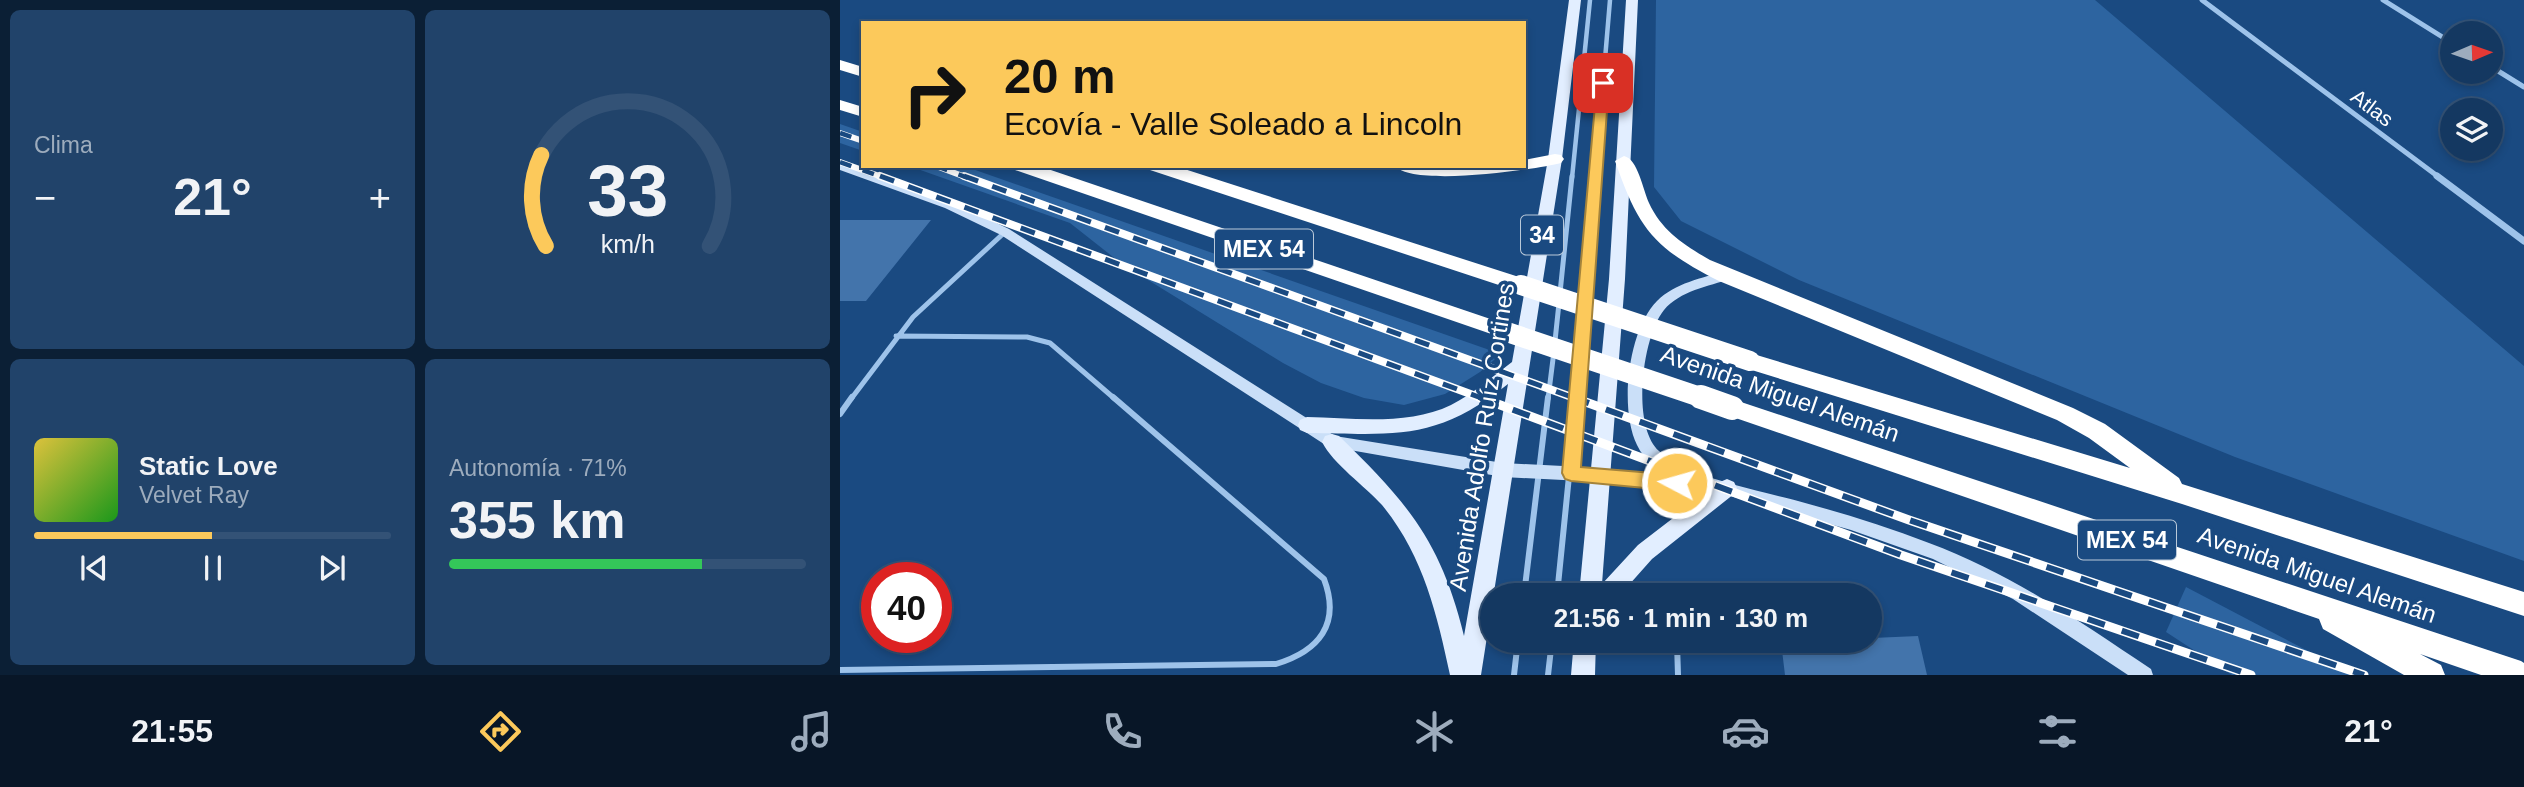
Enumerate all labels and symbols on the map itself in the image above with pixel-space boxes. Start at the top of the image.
north arrow [2440,21,2502,84]
pin [1573,53,1633,113]
street label: Atlas [2347,84,2398,131]
road number: 34 [1521,216,1563,254]
road number: MEX 54 [1215,230,1313,268]
street label: Avenida Adolfo Ruíz Cortines [1444,281,1519,593]
street label: Avenida Miguel Alemán [1657,340,1903,447]
position arrow [1640,446,1714,520]
road number: MEX 54 [2078,520,2176,560]
street label: Avenida Miguel Alemán [2194,521,2440,628]
speed limit sign: 40 [861,562,952,653]

